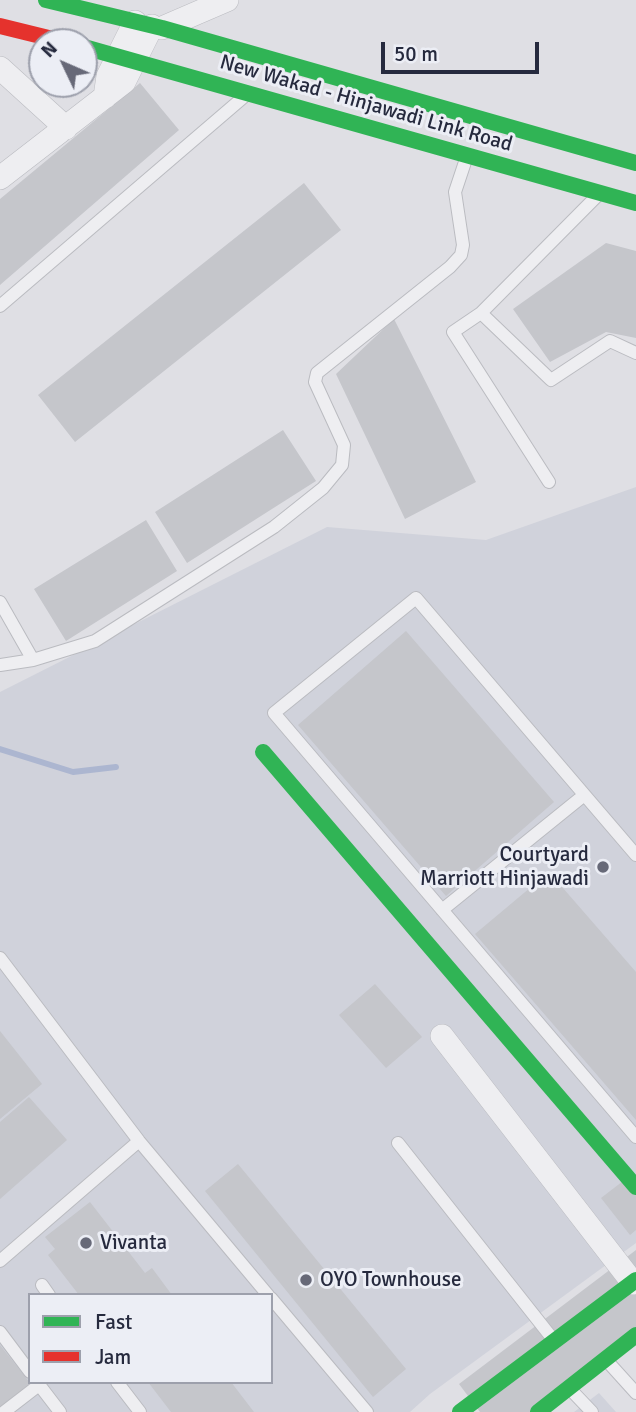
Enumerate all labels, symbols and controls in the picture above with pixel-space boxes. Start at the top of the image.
north arrow [28,28,98,98]
scale bar [384,28,542,72]
text: N [36,37,63,63]
text: 50 m [394,41,438,67]
street label: New Wakad - Hinjawadi Link Road [217,50,515,158]
place label: Courtyard Marriott Hinjawadi [420,842,589,892]
marker: Courtyard Marriott Hinjawadi [595,859,611,875]
place label: Vivanta [100,1230,167,1256]
marker: Vivanta [78,1235,94,1251]
place label: OYO Townhouse [320,1267,462,1293]
marker: OYO Townhouse [298,1272,314,1288]
legend [28,1293,273,1384]
text: Fast [95,1309,132,1335]
text: Jam [95,1344,131,1370]

